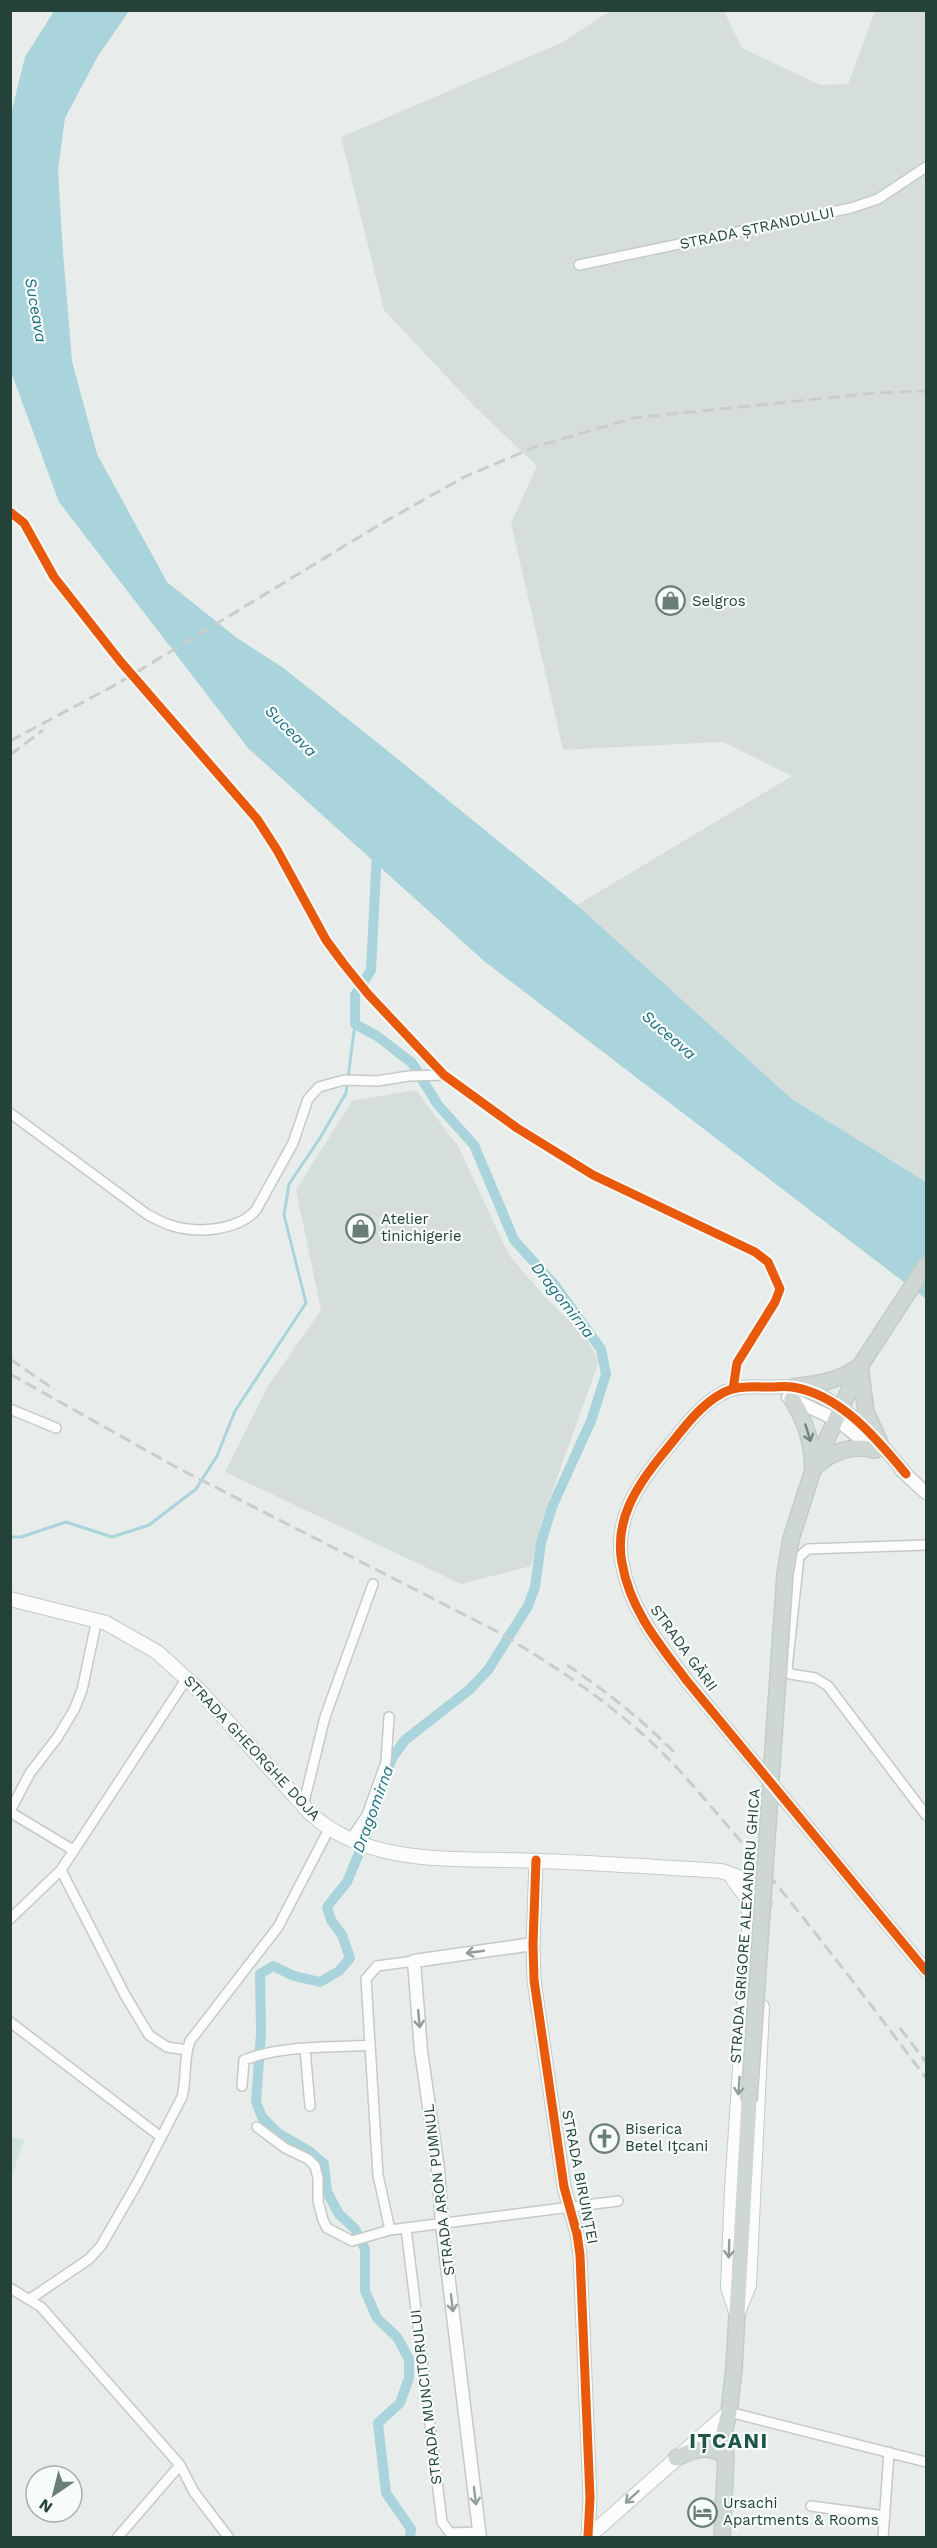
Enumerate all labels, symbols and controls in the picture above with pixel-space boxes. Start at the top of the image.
street label: STRADA ȘTRANDULUI [678,203,836,253]
water label: Suceava [21,276,51,344]
shop icon: Selgros [655,585,687,617]
place label: Selgros [692,592,746,610]
water label: Suceava [261,701,321,761]
water label: Suceava [638,1006,700,1064]
place label: Atelier tinichigerie [381,1210,462,1245]
shop icon: Atelier tinichigerie [344,1212,376,1244]
water label: Dragomirna [527,1258,599,1342]
one-way arrow [803,1423,814,1442]
street label: STRADA GĂRII [647,1601,721,1695]
street label: STRADA GHEORGHE DOJA [180,1672,324,1824]
water label: Dragomirna [349,1763,398,1855]
street label: STRADA GRIGORE ALEXANDRU GHICA [726,1788,764,2064]
one-way arrow [465,1947,485,1958]
one-way arrow [414,2009,425,2029]
one-way arrow [733,2075,744,2095]
street label: STRADA ARON PUMNUL [420,2103,458,2277]
street label: STRADA BIRUINȚEI [558,2108,602,2246]
place label: Biserica Betel Iţcani [625,2120,708,2155]
church icon: Biserica Betel Iţcani [588,2122,620,2154]
one-way arrow [724,2238,735,2258]
one-way arrow [447,2292,458,2312]
street label: STRADA MUNCITORULUI [406,2308,446,2486]
district label: IȚCANI [689,2428,769,2453]
north arrow [24,2464,84,2524]
one-way arrow [470,2486,481,2506]
one-way arrow [625,2490,640,2504]
place label: Ursachi Apartments & Rooms [723,2494,879,2529]
text: N [35,2495,56,2517]
hotel icon: Ursachi Apartments & Rooms [686,2496,718,2528]

